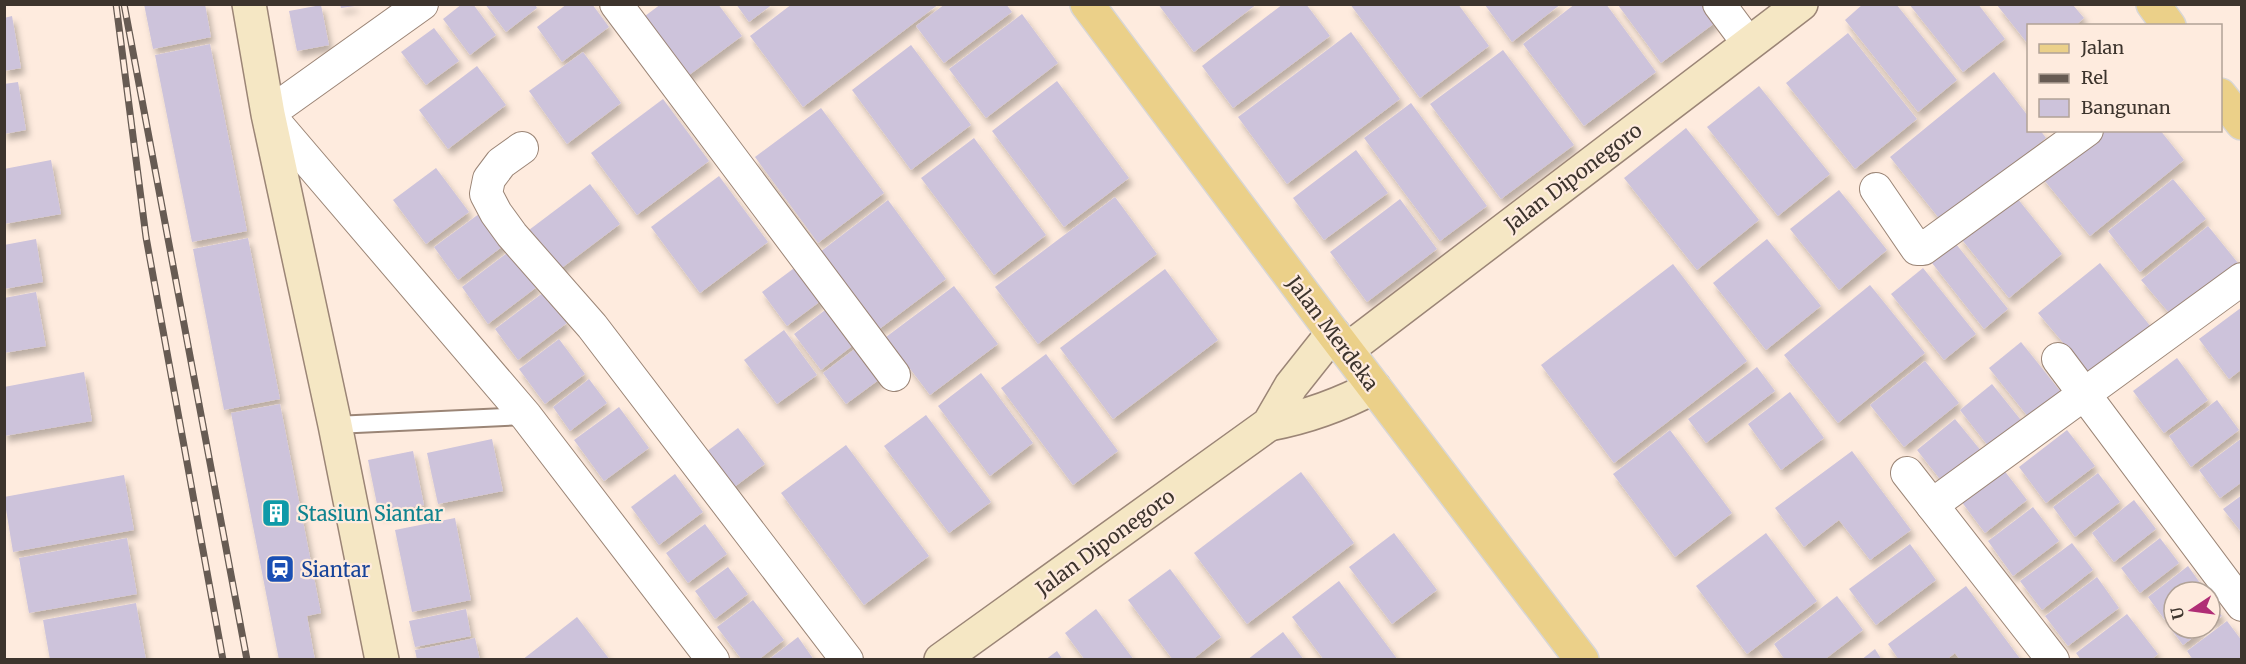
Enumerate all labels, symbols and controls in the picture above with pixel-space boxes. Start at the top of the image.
legend [2027,24,2222,132]
text: Jalan [2080,36,2124,59]
text: Rel [2081,66,2109,89]
text: Bangunan [2081,96,2171,119]
street label: Jalan Diponegoro [1499,117,1647,237]
street label: Jalan Merdeka [1281,270,1384,395]
street label: Jalan Diponegoro [1030,483,1180,601]
building icon: Stasiun Siantar [260,497,292,529]
place label: Stasiun Siantar [297,501,443,526]
station icon: Siantar [264,553,296,585]
place label: Siantar [301,557,370,582]
north arrow [2162,580,2222,640]
text: U [2166,605,2188,621]

